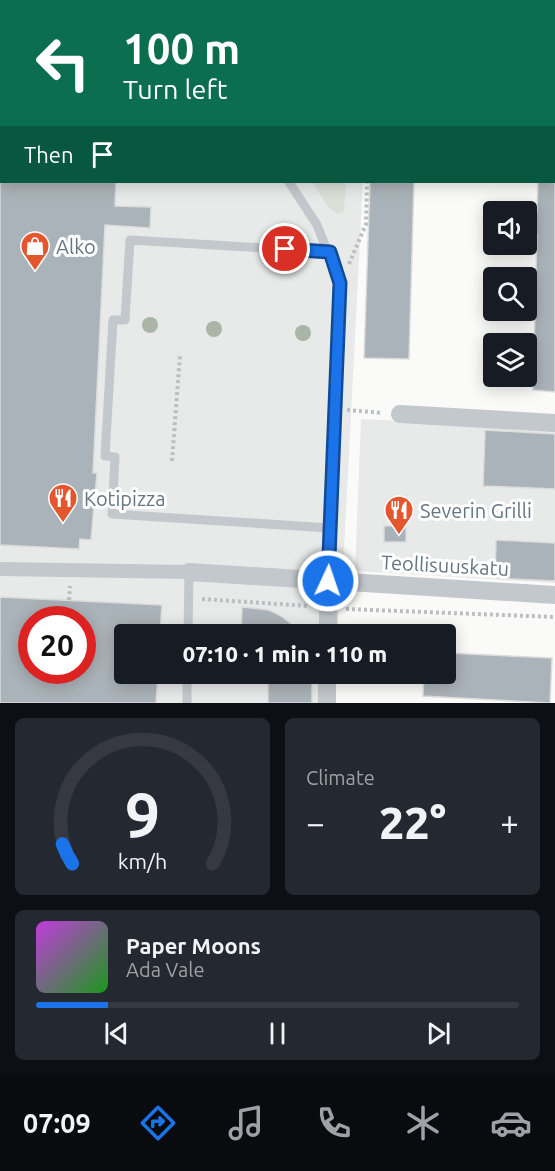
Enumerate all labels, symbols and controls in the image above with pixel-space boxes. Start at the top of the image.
icon: left [24,24,102,102]
text: 100 m [123,25,240,72]
text: Turn left [123,74,227,104]
icon: arrive [86,138,119,171]
text: Then [24,142,74,167]
map controls [483,201,537,387]
button: sound [483,201,537,255]
pin [259,223,310,274]
shop icon: Alko [19,230,51,272]
icon: arrive [268,232,301,265]
place label: Alko [56,235,96,258]
button: search [483,267,537,321]
button: layers [483,333,537,387]
restaurant icon: Kotipizza [47,482,79,524]
place label: Kotipizza [84,487,166,510]
restaurant icon: Severin Grilli [383,494,415,536]
place label: Severin Grilli [420,499,532,522]
position arrow [296,549,360,613]
street label: Teollisuuskatu [380,550,510,580]
speed limit sign: 20 [18,606,96,684]
text: 07:10 · 1 min · 110 m [183,641,387,666]
text: Climate [306,766,375,789]
text: 9 [125,780,160,850]
text: 22° [379,797,446,848]
text: − [306,804,325,841]
text: + [500,804,519,841]
text: km/h [118,849,167,873]
text: Paper Moons [126,933,261,958]
text: Ada Vale [126,958,204,981]
icon: previous [100,1017,133,1050]
icon: pause [261,1017,294,1050]
icon: next [422,1017,455,1050]
icon: directions [137,1102,179,1144]
icon: music [225,1102,267,1144]
icon: phone [313,1102,355,1144]
icon: climate [402,1102,444,1144]
icon: car [490,1102,532,1144]
text: 07:09 [23,1108,91,1138]

